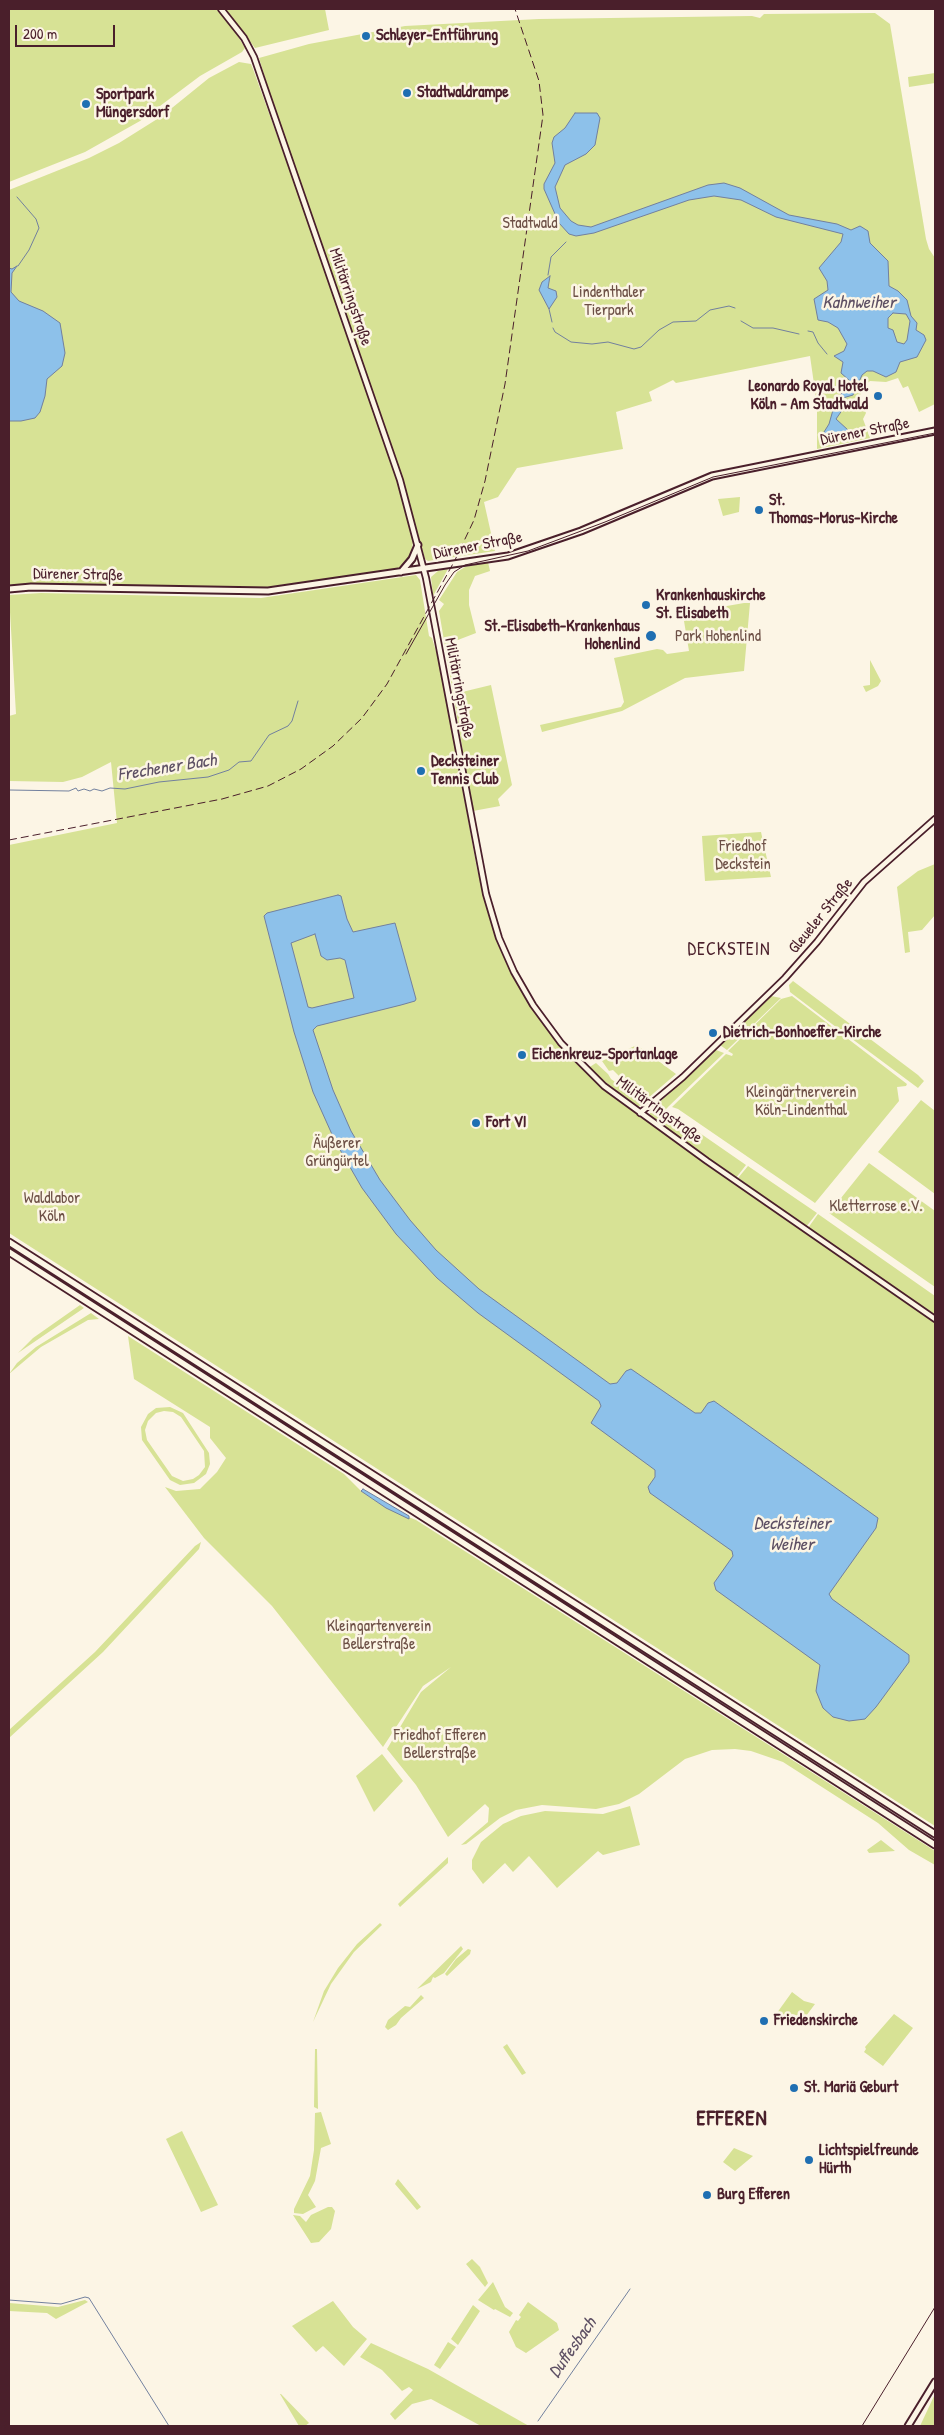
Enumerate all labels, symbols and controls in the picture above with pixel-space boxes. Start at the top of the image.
scale bar [18,15,118,47]
text: 200 m [23,23,57,44]
place label: Schleyer-Entführung [376,26,498,46]
marker: Schleyer-Entführung [360,30,372,42]
place label: Stadtwaldrampe [417,83,509,103]
place label: Sportpark Müngersdorf [96,85,170,123]
marker: Stadtwaldrampe [401,87,413,99]
marker: Sportpark Müngersdorf [80,98,92,110]
park label: Stadtwald [502,214,558,234]
street label: Militärringstraße [324,246,376,348]
park label: Lindenthaler Tierpark [573,283,645,321]
water label: Kahnweiher [822,292,896,314]
place label: Leonardo Royal Hotel Köln - Am Stadtwald [748,377,868,415]
marker: Leonardo Royal Hotel Köln - Am Stadtwald [872,390,884,402]
street label: Dürener Straße [819,414,911,450]
place label: St. Thomas-Morus-Kirche [769,491,898,529]
marker: St. Thomas-Morus-Kirche [753,504,765,516]
street label: Dürener Straße [432,528,524,564]
street label: Dürener Straße [33,565,123,585]
place label: Krankenhauskirche St. Elisabeth [656,586,766,624]
marker: Krankenhauskirche St. Elisabeth [640,599,652,611]
place label: St.-Elisabeth-Krankenhaus Hohenlind [484,617,640,655]
park label: Park Hohenlind [675,627,761,647]
marker: St.-Elisabeth-Krankenhaus Hohenlind [644,629,658,643]
street label: Militärringstraße [440,636,478,740]
water label: Frechener Bach [116,750,218,786]
place label: Decksteiner Tennis Club [431,752,499,790]
marker: Decksteiner Tennis Club [415,765,427,777]
park label: Friedhof Deckstein [715,837,771,875]
street label: Gleueler Straße [785,874,857,958]
district label: DECKSTEIN [686,939,772,961]
place label: Dietrich-Bonhoeffer-Kirche [723,1023,881,1043]
marker: Dietrich-Bonhoeffer-Kirche [707,1027,719,1039]
place label: Eichenkreuz-Sportanlage [532,1045,678,1065]
marker: Eichenkreuz-Sportanlage [516,1049,528,1061]
street label: Militärringstraße [612,1072,706,1148]
park label: Kleingärtnerverein Köln-Lindenthal [746,1083,856,1121]
place label: Fort VI [486,1113,527,1133]
marker: Fort VI [470,1117,482,1129]
park label: Äußerer Grüngürtel [305,1134,369,1172]
park label: Waldlabor Köln [24,1189,80,1227]
park label: Kletterrose e.V. [829,1197,923,1217]
water label: Decksteiner Weiher [754,1513,830,1556]
park label: Kleingartenverein Bellerstraße [327,1617,431,1655]
park label: Friedhof Efferen Bellerstraße [394,1726,486,1764]
place label: Friedenskirche [774,2011,858,2031]
marker: Friedenskirche [758,2015,770,2027]
place label: St. Mariä Geburt [804,2078,898,2098]
marker: St. Mariä Geburt [788,2082,800,2094]
district label: EFFEREN [695,2106,769,2132]
place label: Lichtspielfreunde Hürth [819,2141,919,2179]
marker: Lichtspielfreunde Hürth [803,2154,815,2166]
place label: Burg Efferen [717,2185,790,2205]
marker: Burg Efferen [701,2189,713,2201]
water label: Duffesbach [545,2314,601,2382]

